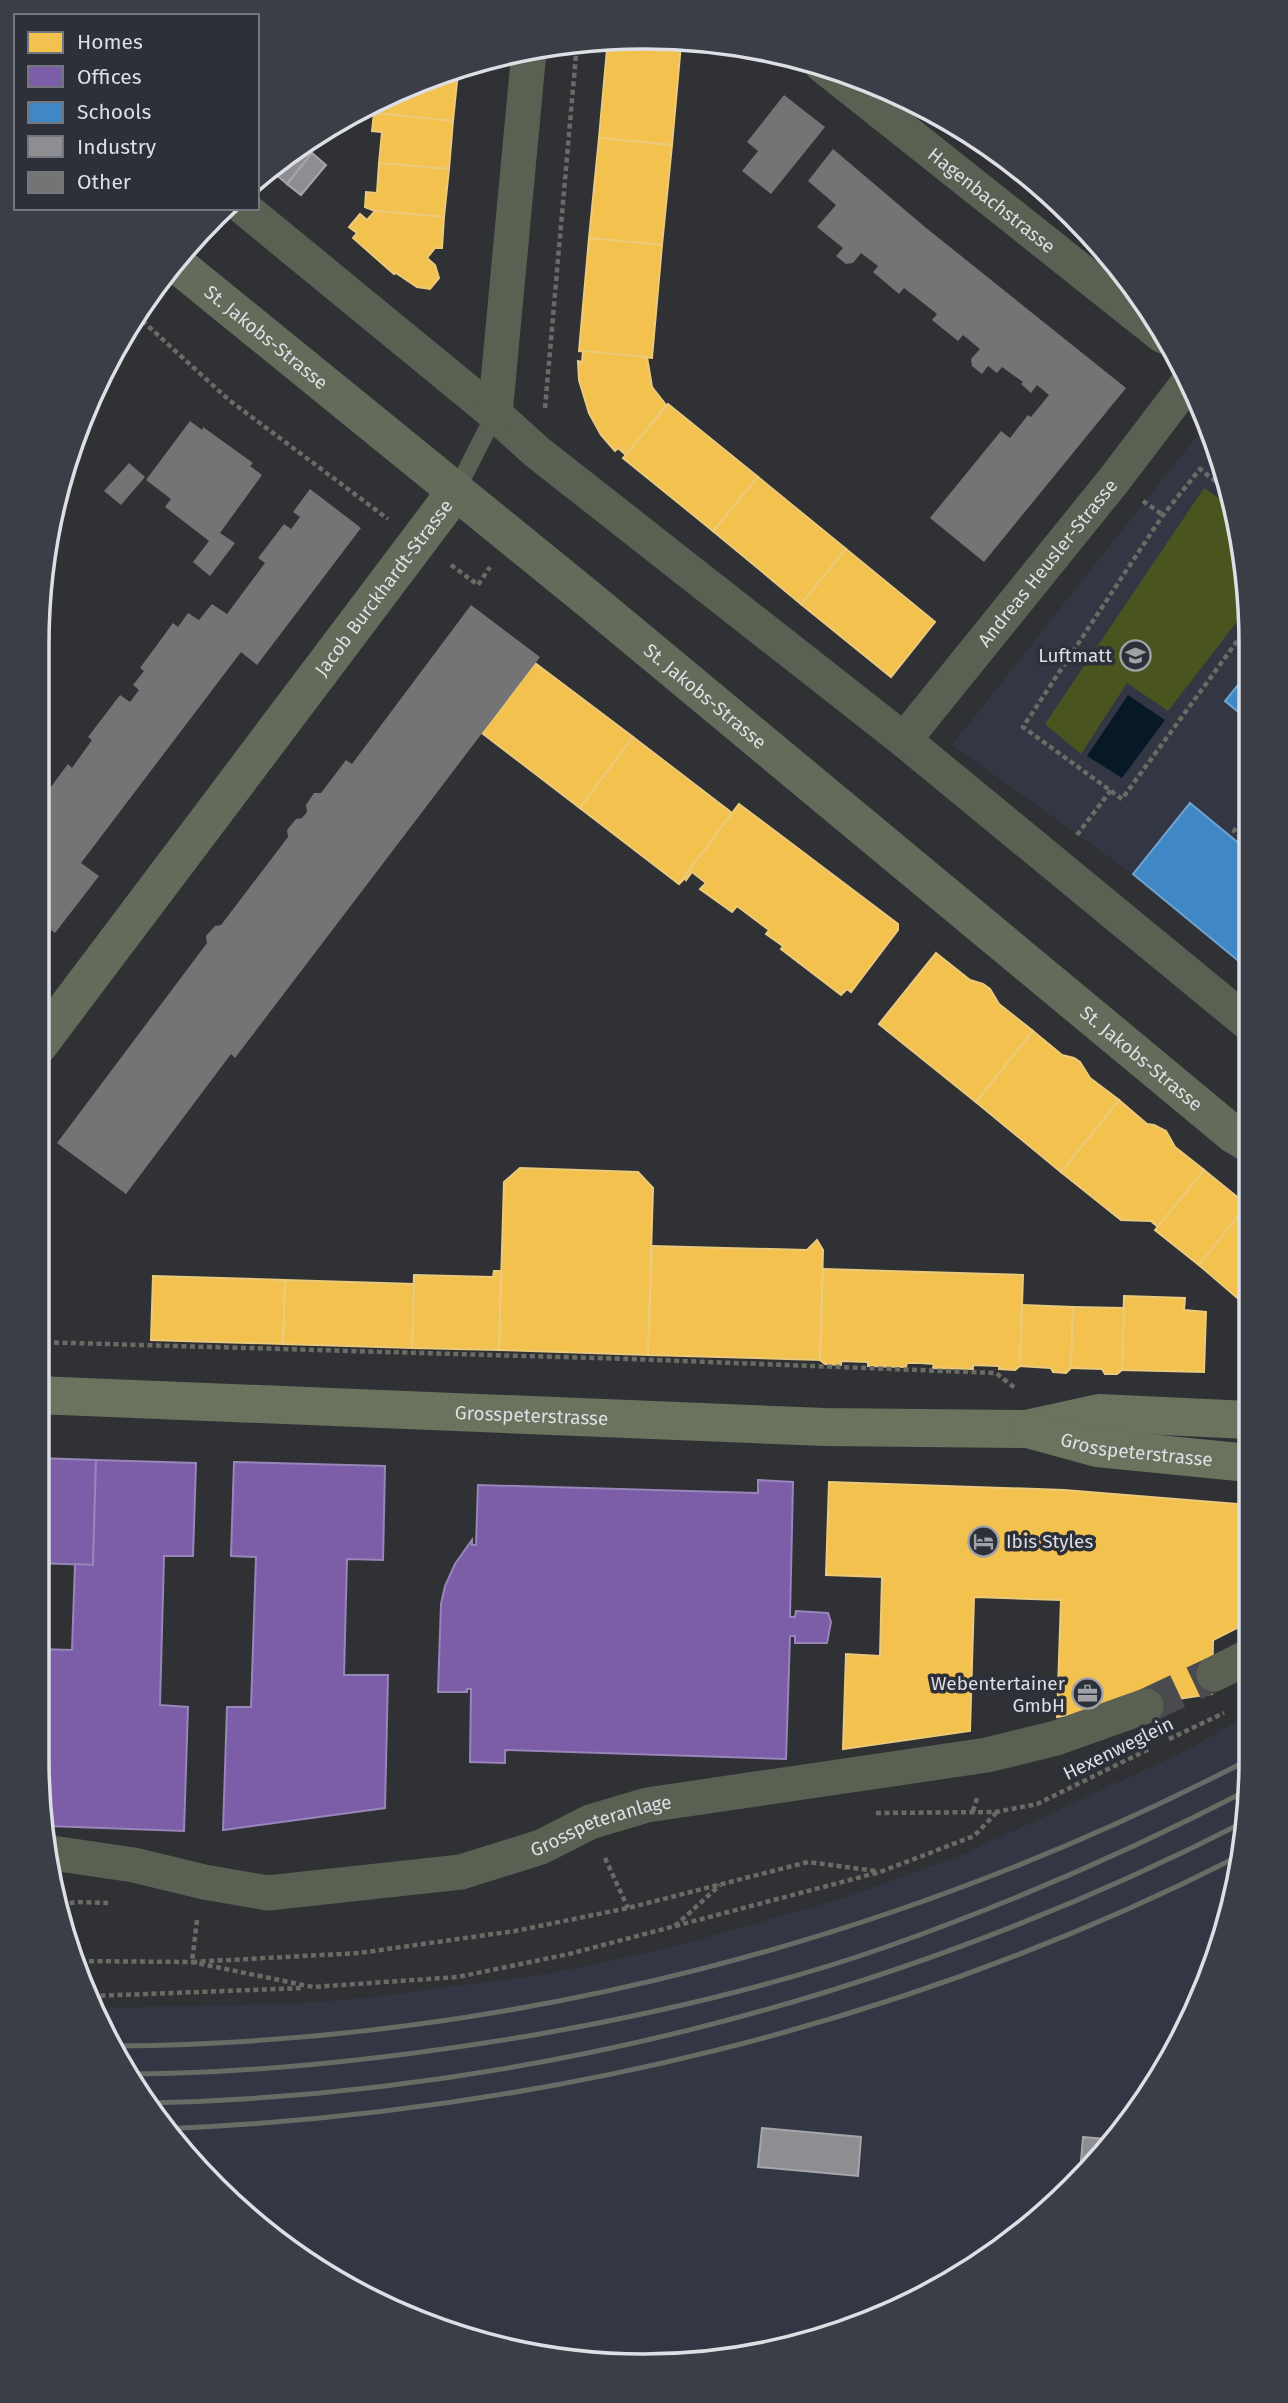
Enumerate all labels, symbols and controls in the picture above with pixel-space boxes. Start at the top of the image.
legend [14,14,259,210]
text: Homes [77,29,143,55]
text: Offices [77,64,142,90]
text: Schools [77,99,151,125]
text: Industry [77,134,157,160]
street label: Hagenbachstrasse [923,143,1060,258]
text: Other [77,169,131,195]
street label: St. Jakobs-Strasse [200,280,332,395]
street label: Andreas Heusler-Strasse [973,474,1122,651]
street label: Jacob Burckhardt-Strasse [310,495,458,681]
school or university icon: Luftmatt [1118,638,1152,672]
street label: St. Jakobs-Strasse [639,639,771,754]
place label: Luftmatt [1038,644,1112,667]
street label: St. Jakobs-Strasse [1075,1001,1207,1116]
street label: Grosspeterstrasse [454,1401,609,1430]
street label: Grosspeterstrasse [1058,1428,1214,1471]
hotel icon: Ibis Styles [966,1524,1000,1558]
place label: Ibis Styles [1006,1530,1093,1553]
place label: Webentertainer GmbH [931,1672,1066,1717]
office icon: Webentertainer GmbH [1071,1677,1105,1711]
street label: Hexenweglein [1059,1712,1177,1785]
street label: Grosspeteranlage [528,1791,673,1862]

